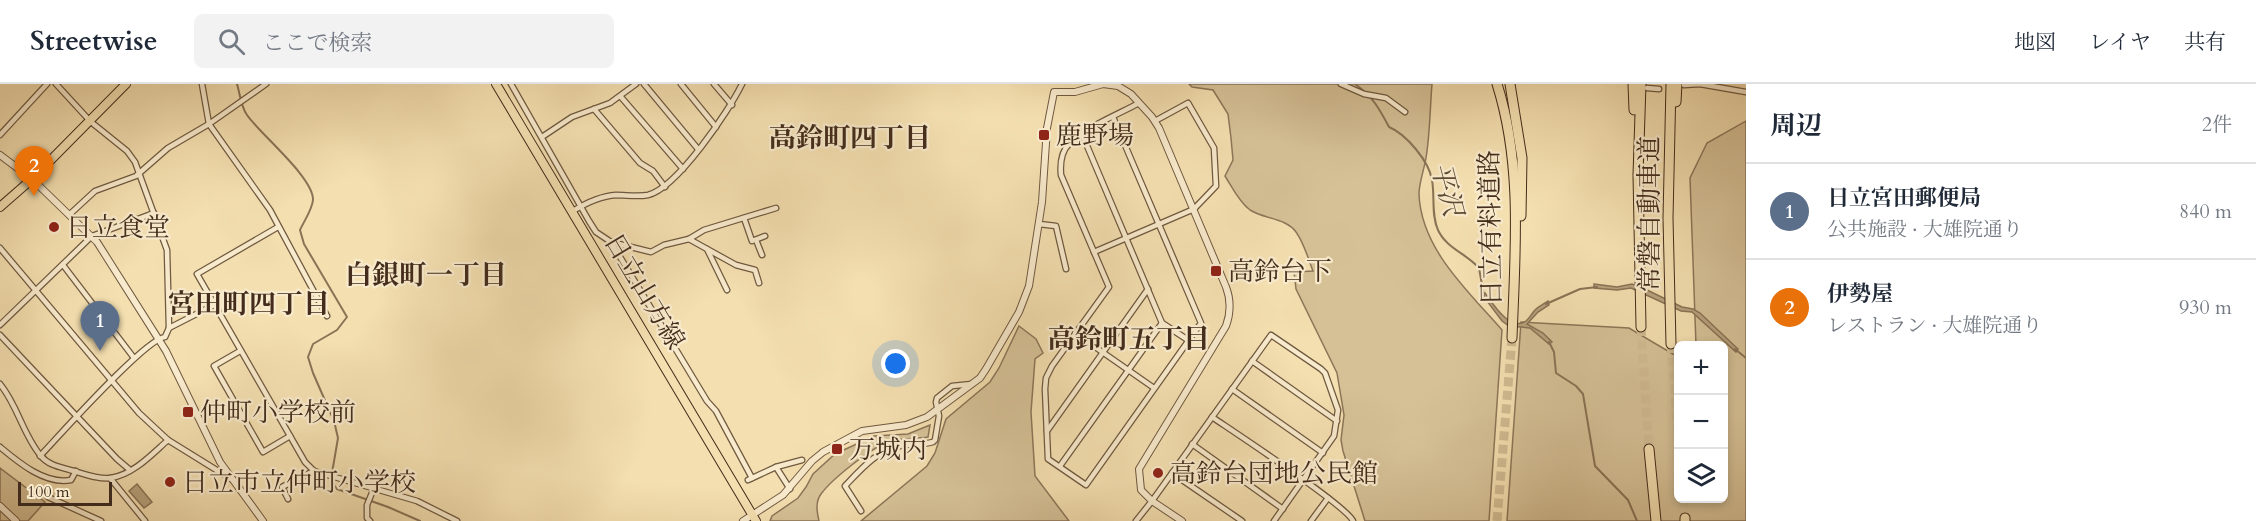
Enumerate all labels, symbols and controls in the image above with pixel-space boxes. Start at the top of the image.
search box [194,14,614,68]
text: Streetwise [30,22,158,60]
icon: search [215,25,248,58]
text: ここで検索 [263,28,373,58]
text: 地図 [2014,28,2056,57]
text: レイヤ [2089,28,2151,57]
text: 共有 [2184,28,2226,57]
text: 周辺 [1770,108,1822,143]
text: 2件 [2202,111,2232,138]
place label: 鹿野場 [1056,118,1134,153]
district label: 高鈴町四丁目 [769,120,931,157]
marker: 鹿野場 [1037,128,1051,142]
street label: 常磐自動車道 [1632,136,1667,292]
pin: 2 [15,147,54,196]
street label: 日立有料道路 [1472,150,1509,306]
water label: 平沢 [1422,158,1472,223]
text: 日立宮田郵便局 [1827,183,1981,213]
text: 1 [1784,198,1795,225]
text: 840 m [2179,198,2232,225]
place label: 日立食堂 [66,210,170,245]
text: 公共施設 · 大雄院通り [1827,216,2023,243]
marker: 日立食堂 [47,220,61,234]
street label: 日立山方線 [596,227,693,356]
place label: 高鈴台下 [1228,254,1332,289]
district label: 白銀町一丁目 [345,257,507,294]
marker: 高鈴台下 [1209,264,1223,278]
text: 伊勢屋 [1827,279,1893,309]
district label: 宮田町四丁目 [168,286,330,323]
text: 2 [1784,294,1795,321]
text: 930 m [2179,294,2232,321]
pin: 1 [80,302,120,351]
text: レストラン · 大雄院通り [1827,312,2042,339]
district label: 高鈴町五丁目 [1048,321,1210,358]
map controls [1674,341,1728,503]
button: + [1674,341,1728,395]
your location [881,349,910,378]
place label: 仲町小学校前 [200,395,356,430]
button: − [1674,395,1728,449]
marker: 仲町小学校前 [181,405,195,419]
place label: 万城内 [849,432,927,467]
marker: 万城内 [830,442,844,456]
button: layers [1674,449,1728,503]
place label: 高鈴台団地公民館 [1170,456,1378,491]
place label: 日立市立仲町小学校 [182,465,416,500]
marker: 高鈴台団地公民館 [1151,466,1165,480]
marker: 日立市立仲町小学校 [163,475,177,489]
scale bar [18,479,112,506]
text: 100 m [27,481,69,503]

